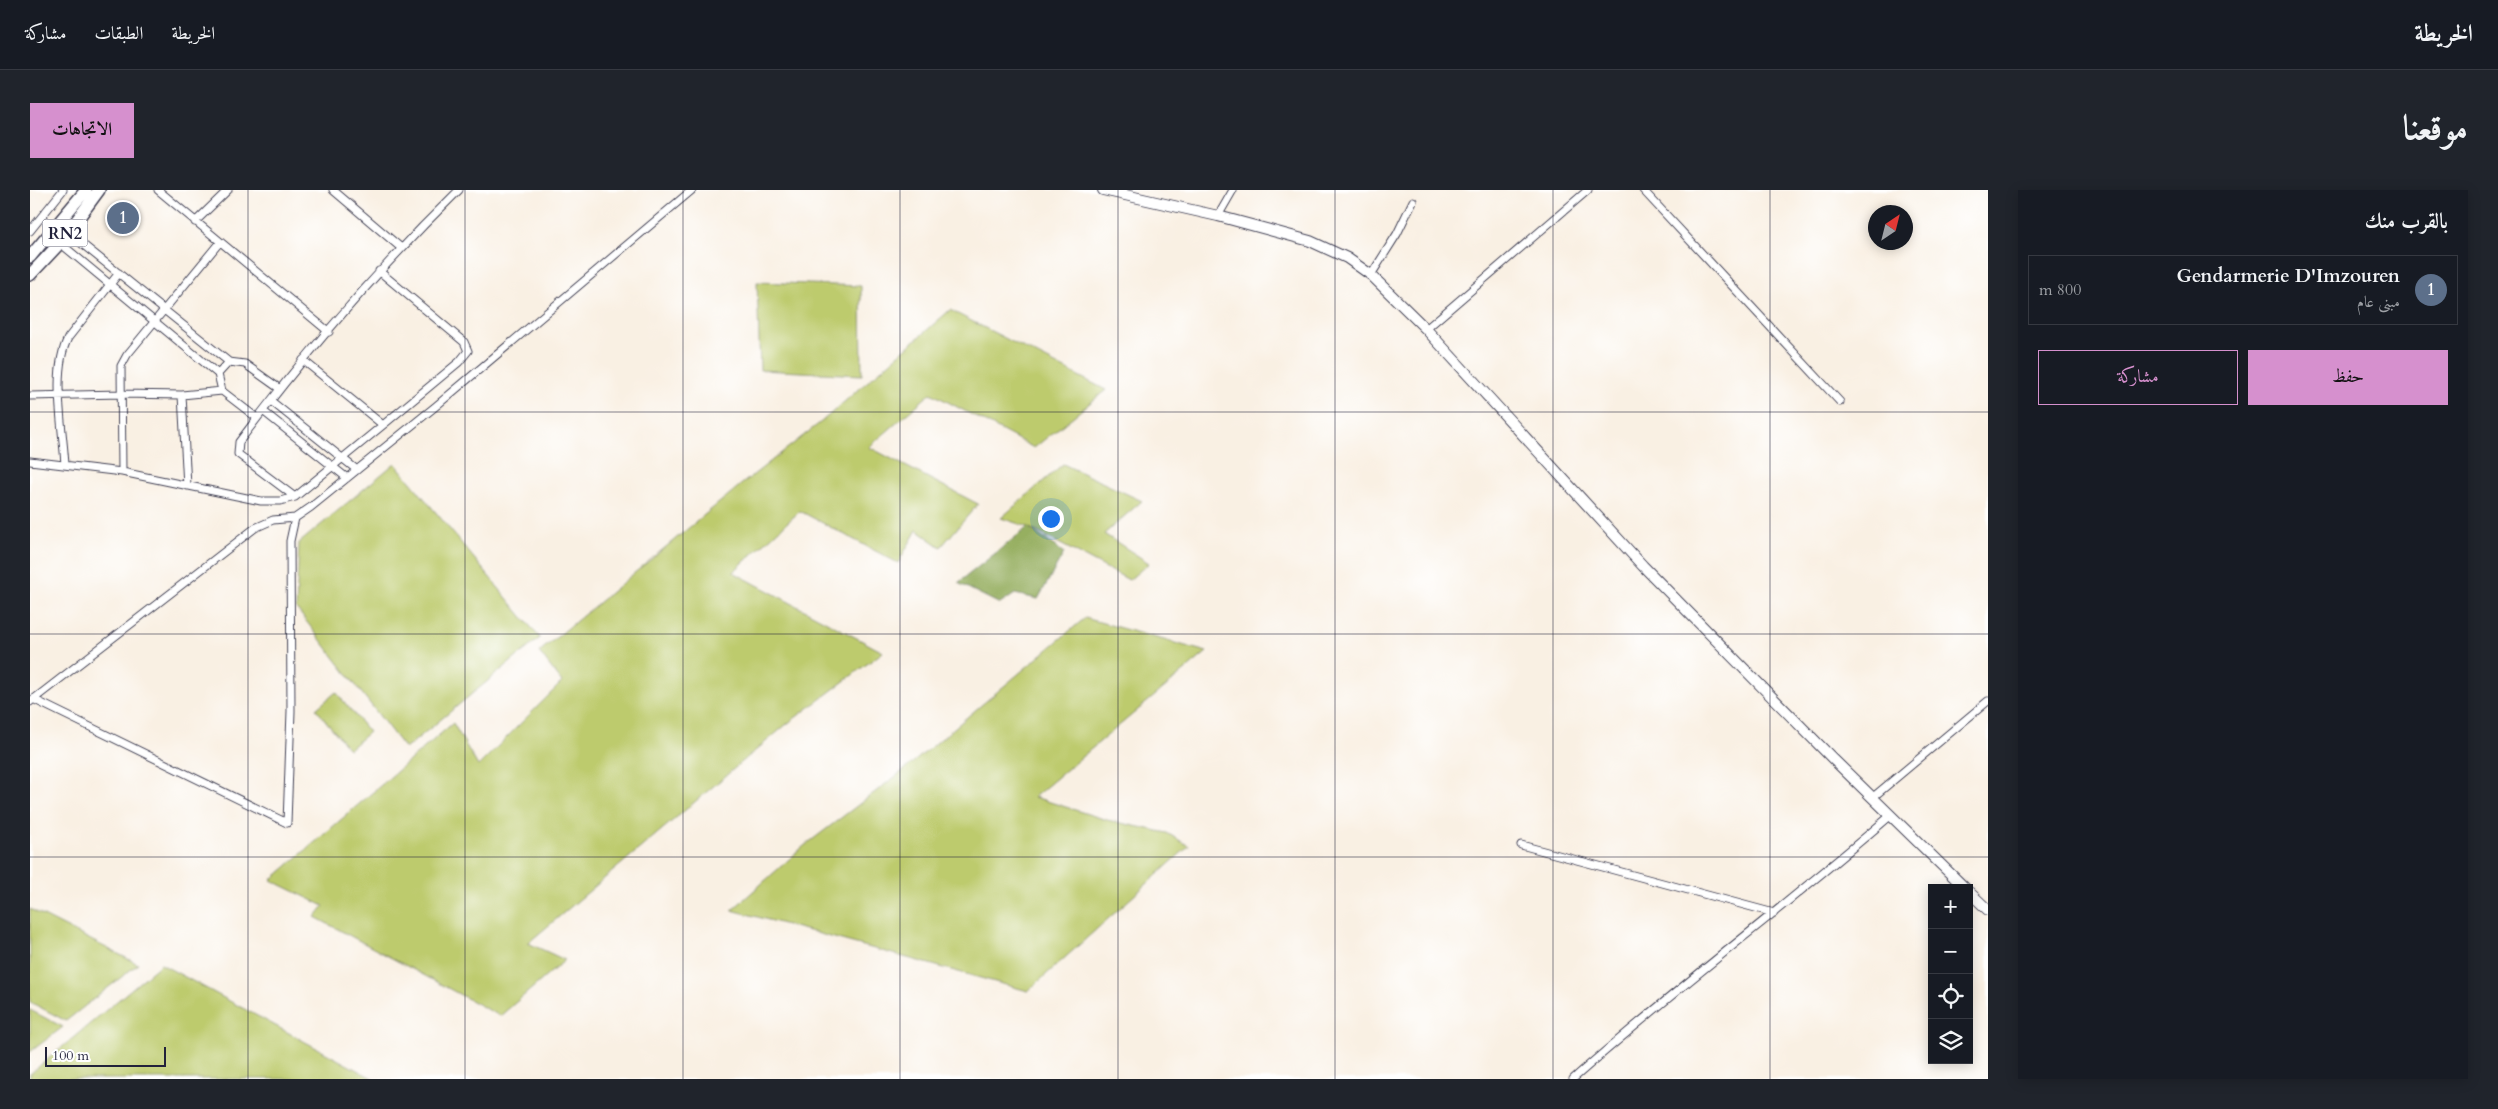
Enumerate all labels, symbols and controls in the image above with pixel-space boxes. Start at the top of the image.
text: الخريطة [2415,17,2473,50]
text: مشاركة [25,21,66,46]
text: الطبقات [94,21,143,46]
text: الخريطة [171,21,215,46]
button: الاتجاهات [30,103,134,158]
text: موقعنا [2403,104,2468,152]
pin: 1 [107,199,139,237]
north arrow [1868,205,1913,250]
text: بالقرب منك [2365,207,2448,236]
road number: RN2 [42,219,88,246]
text: Gendarmerie D'Imzouren [2176,263,2400,289]
text: 800 m [2039,279,2081,301]
text: 1 [2427,279,2435,301]
text: مبنى عام [2357,291,2400,313]
button: مشاركة [2038,350,2238,405]
button: حفظ [2248,350,2448,405]
your location [1038,506,1064,532]
map controls [1928,884,1973,1064]
button: + [1928,884,1973,929]
button: − [1928,929,1973,974]
button: locate [1928,974,1973,1019]
button: layers [1928,1019,1973,1064]
scale bar [45,1044,166,1067]
text: 100 m [52,1046,89,1065]

